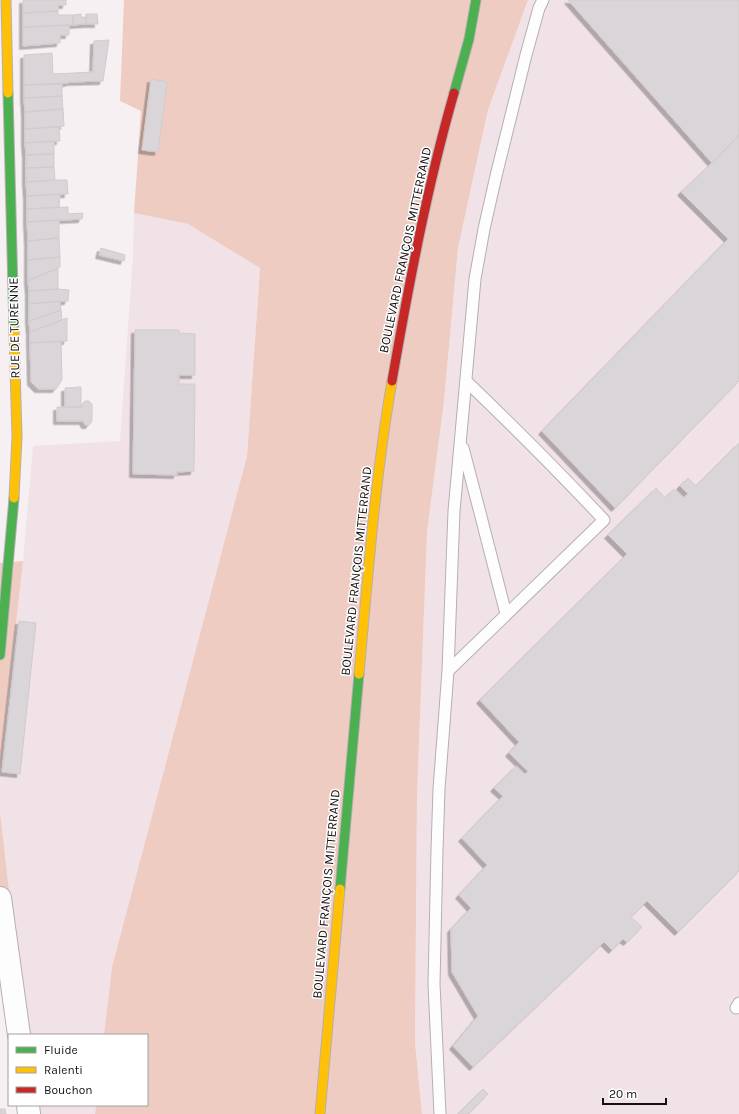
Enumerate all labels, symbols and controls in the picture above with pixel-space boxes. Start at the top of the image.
street label: BOULEVARD FRANÇOIS MITTERRAND [376,146,434,354]
street label: RUE DE TURENNE [6,277,22,379]
street label: BOULEVARD FRANÇOIS MITTERRAND [338,466,374,676]
street label: BOULEVARD FRANÇOIS MITTERRAND [309,789,343,999]
legend [8,1034,148,1106]
text: Fluide [44,1043,78,1057]
text: Ralenti [44,1063,83,1077]
scale bar [603,1080,666,1106]
text: Bouchon [44,1083,93,1097]
text: 20 m [609,1087,637,1101]

